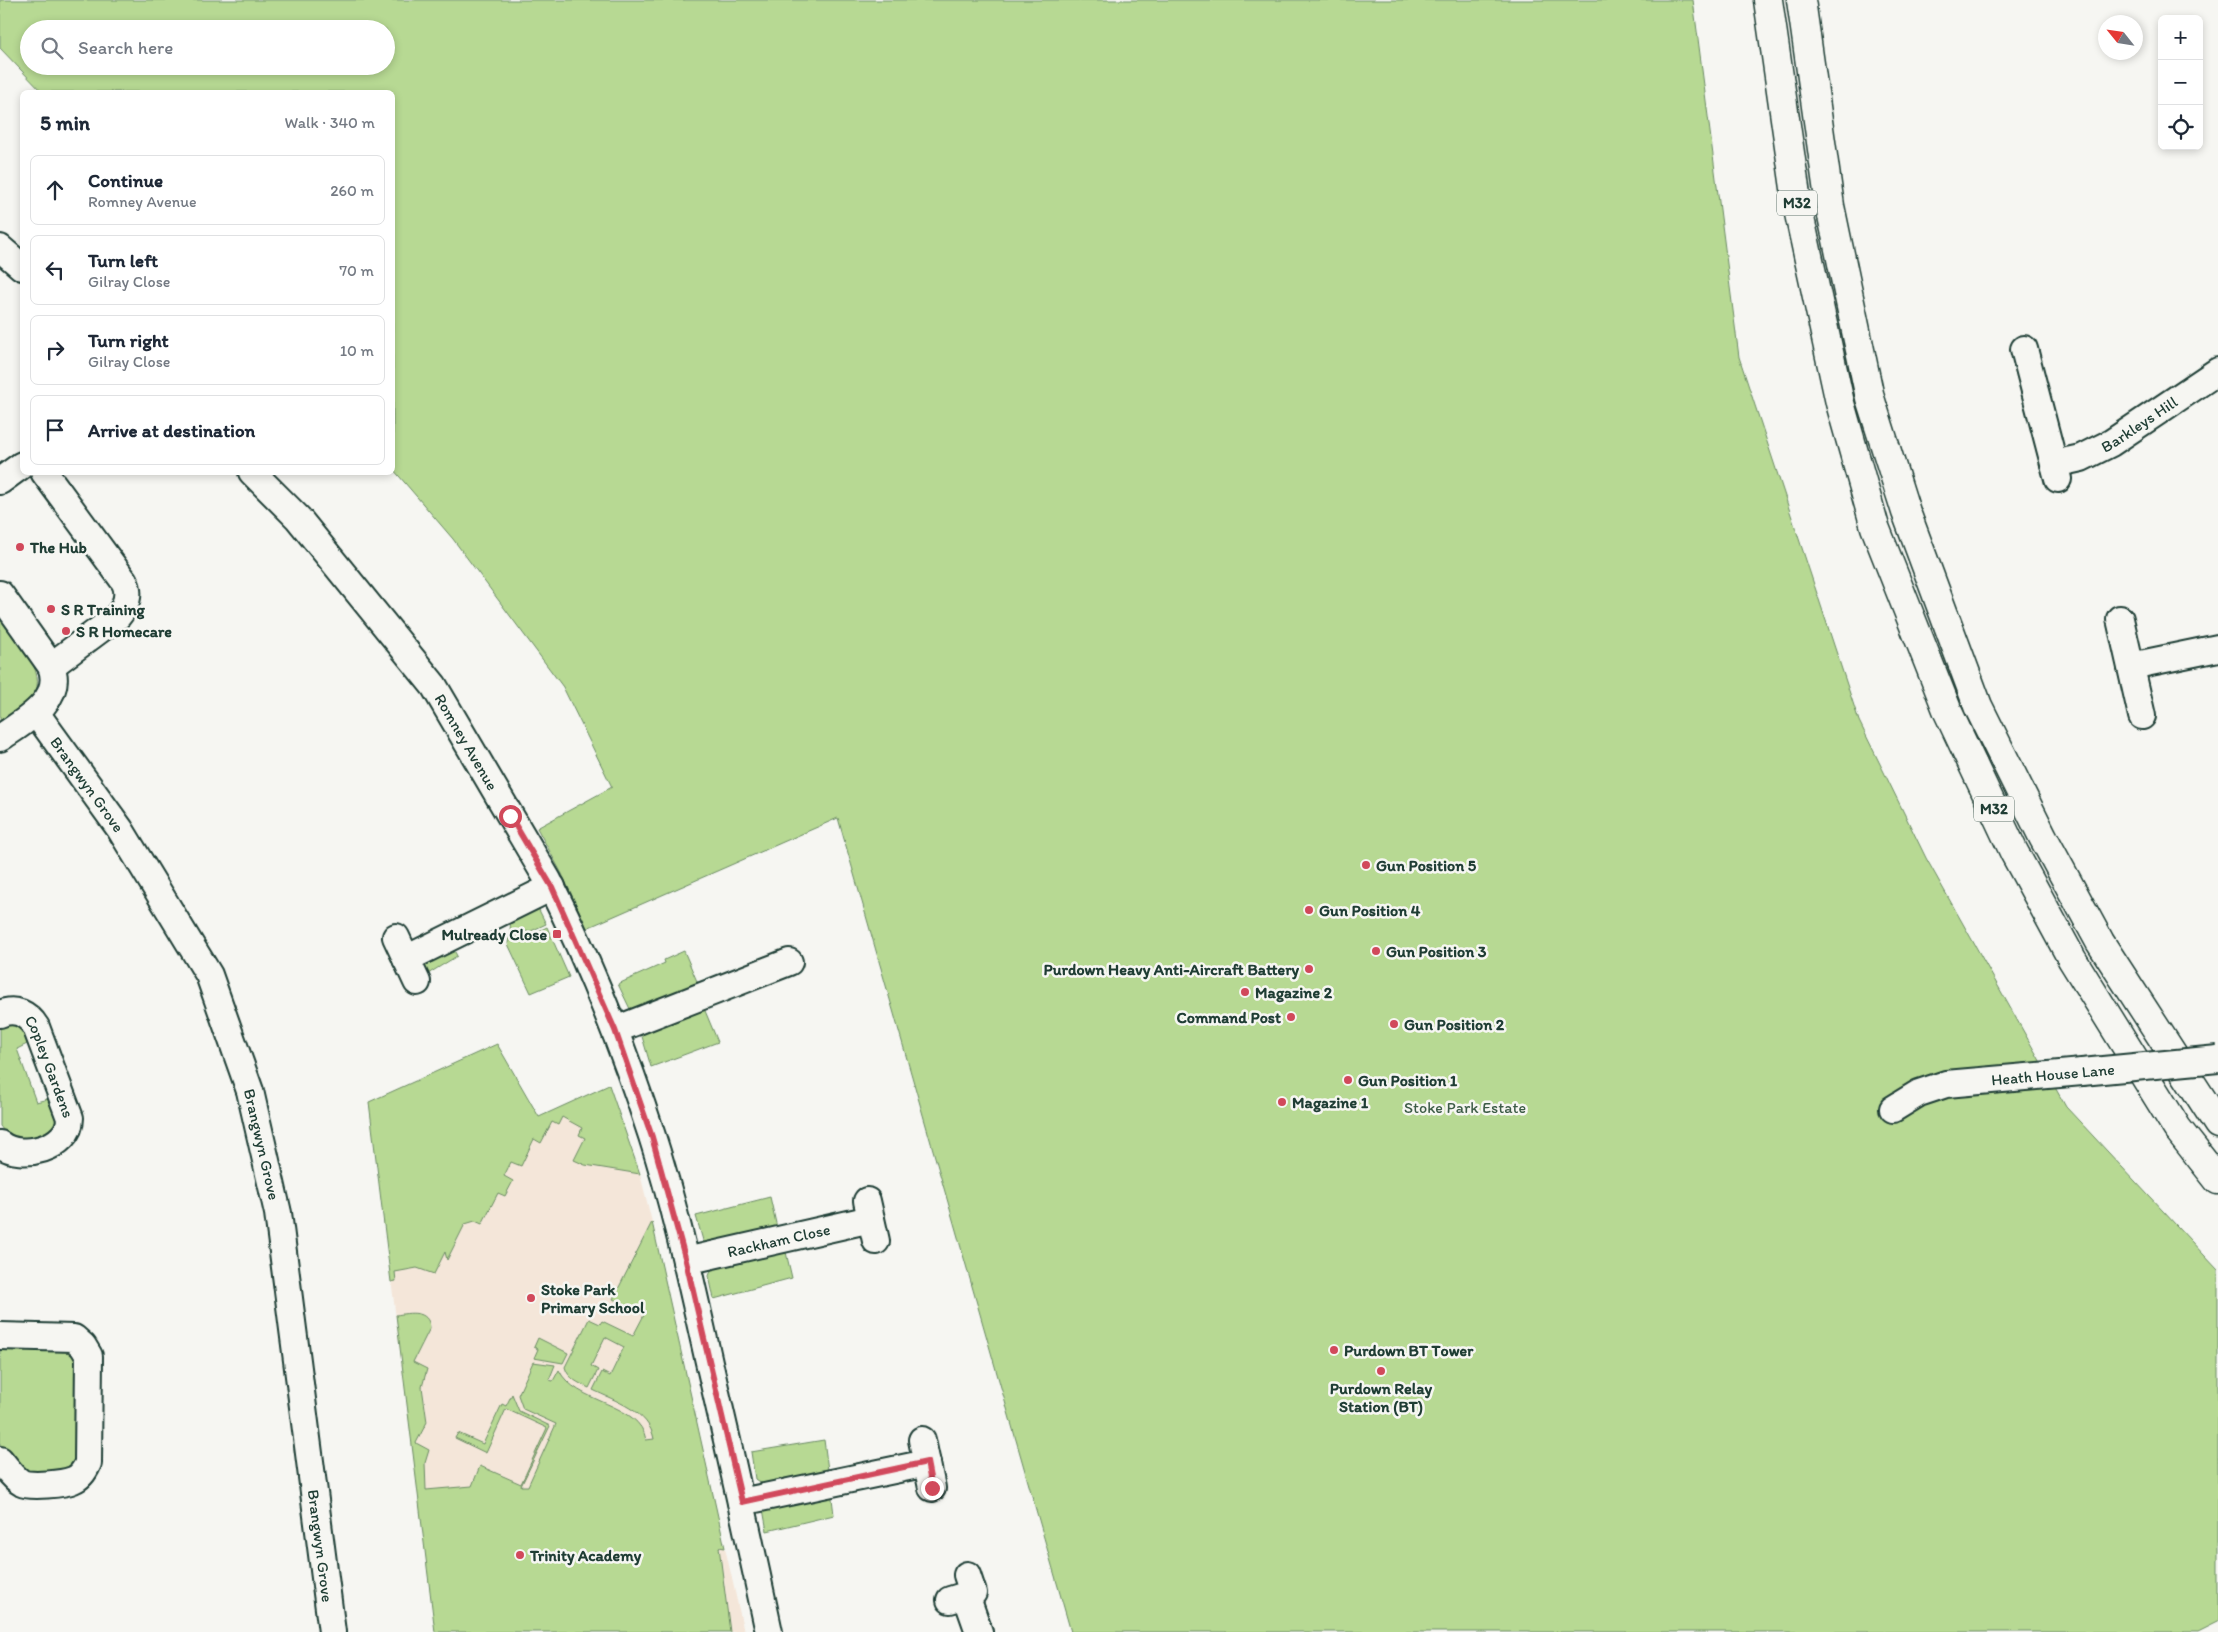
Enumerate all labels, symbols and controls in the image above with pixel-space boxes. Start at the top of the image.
north arrow [2098,15,2143,60]
map controls [2158,15,2203,150]
button: + [2158,15,2203,60]
search box [20,20,395,75]
icon: search [38,34,66,62]
text: Search here [78,36,173,59]
button: − [2158,60,2203,105]
button: locate [2158,105,2203,150]
text: 5 min [40,110,90,135]
text: Walk · 340 m [285,113,375,132]
text: Continue [88,169,163,192]
icon: ahead [41,176,69,204]
text: 260 m [330,181,374,200]
road number: M32 [1777,190,1817,216]
text: Romney Avenue [88,192,197,211]
text: Turn left [88,249,158,272]
icon: left [41,256,69,284]
text: 70 m [339,261,374,280]
text: Gilray Close [88,272,170,291]
text: Turn right [88,329,169,352]
icon: right [41,336,69,364]
text: 10 m [340,341,374,360]
text: Gilray Close [88,352,170,371]
street label: Barkleys Hill [2098,392,2181,456]
icon: arrive [41,416,69,444]
text: Arrive at destination [88,419,255,442]
place label: The Hub [29,538,87,557]
marker: The Hub [14,541,26,553]
place label: S R Training [61,600,146,620]
marker: S R Training [45,603,57,615]
place label: S R Homecare [76,622,172,641]
marker: S R Homecare [60,625,72,637]
street label: Romney Avenue [431,690,502,794]
street label: Brangwyn Grove [46,733,128,836]
road number: M32 [1974,796,2014,822]
route start [499,805,522,828]
place label: Gun Position 5 [1376,856,1477,875]
marker: Gun Position 5 [1360,859,1372,871]
place label: Gun Position 4 [1319,901,1421,920]
marker: Gun Position 4 [1303,904,1315,916]
place label: Mulready Close [441,925,547,945]
marker: Mulready Close [551,928,563,940]
place label: Gun Position 3 [1386,942,1487,961]
marker: Gun Position 3 [1370,945,1382,957]
place label: Purdown Heavy Anti-Aircraft Battery [1044,960,1299,980]
marker: Purdown Heavy Anti-Aircraft Battery [1303,963,1315,975]
place label: Magazine 2 [1255,983,1333,1003]
marker: Magazine 2 [1239,986,1251,998]
place label: Command Post [1176,1008,1281,1027]
street label: Copley Gardens [21,1011,78,1120]
marker: Command Post [1285,1011,1297,1023]
place label: Gun Position 2 [1404,1015,1505,1034]
marker: Gun Position 2 [1388,1018,1400,1030]
street label: Heath House Lane [1991,1060,2116,1089]
place label: Gun Position 1 [1358,1071,1458,1090]
marker: Gun Position 1 [1342,1074,1354,1086]
street label: Brangwyn Grove [240,1087,284,1202]
place label: Magazine 1 [1292,1093,1369,1113]
marker: Magazine 1 [1276,1096,1288,1108]
park label: Stoke Park Estate [1404,1098,1526,1117]
street label: Rackham Close [725,1220,832,1261]
place label: Stoke Park Primary School [541,1280,645,1318]
marker: Stoke Park Primary School [525,1292,537,1304]
place label: Purdown BT Tower [1344,1341,1474,1360]
marker: Purdown BT Tower [1328,1344,1340,1356]
marker: Purdown Relay Station (BT) [1375,1365,1387,1377]
place label: Purdown Relay Station (BT) [1330,1379,1433,1417]
route end [921,1477,944,1500]
street label: Brangwyn Grove [304,1488,337,1603]
place label: Trinity Academy [529,1546,642,1566]
marker: Trinity Academy [514,1549,526,1561]

